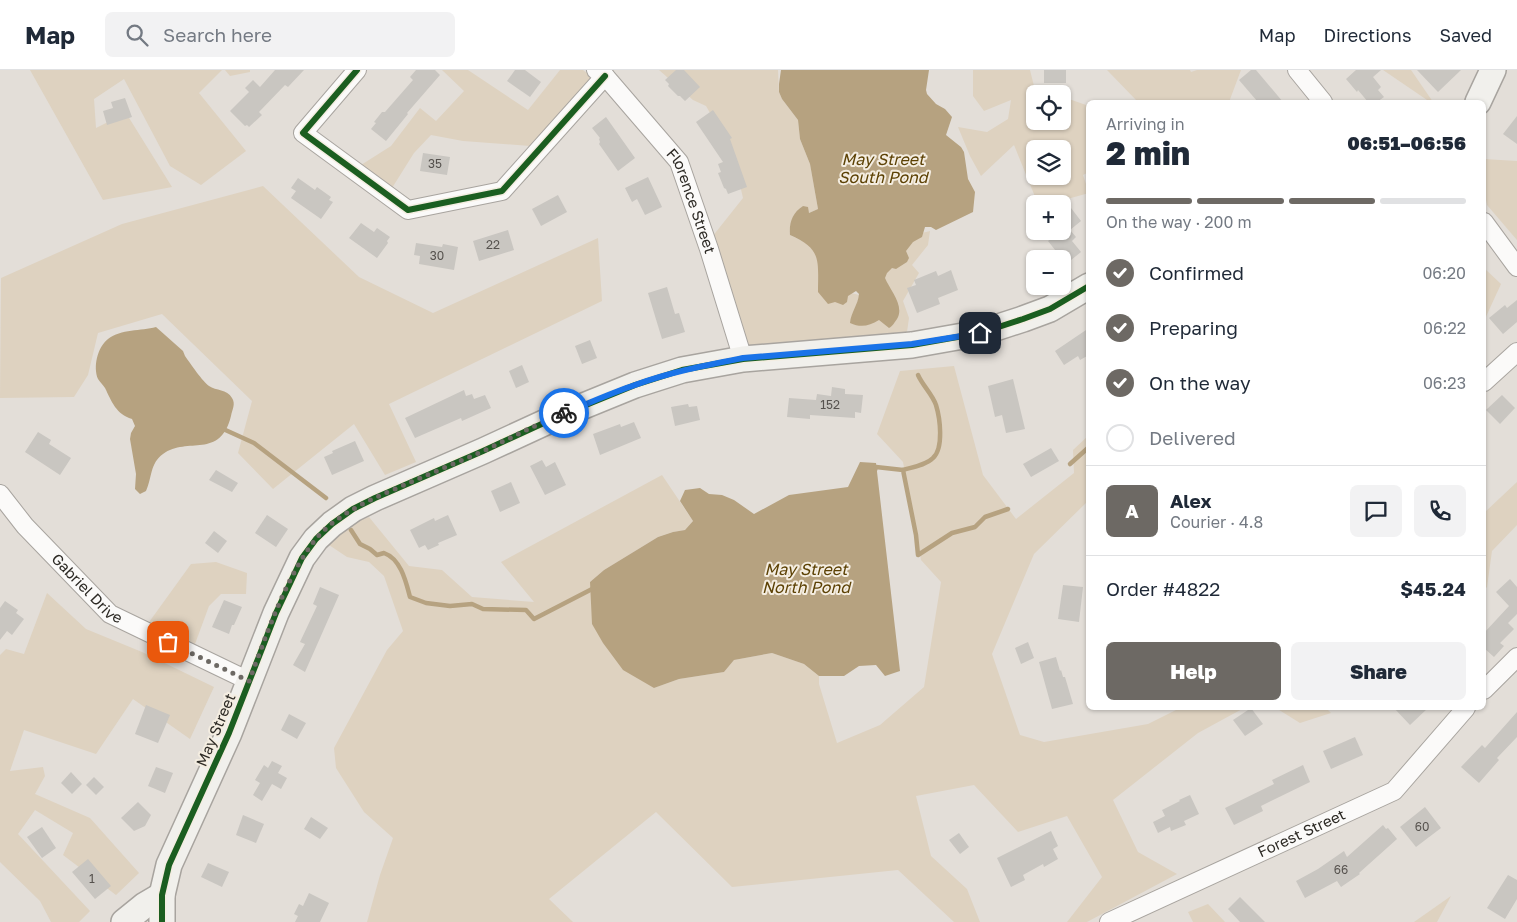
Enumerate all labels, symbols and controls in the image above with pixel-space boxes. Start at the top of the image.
search box [105,12,455,57]
text: Map [25,20,75,49]
icon: search [123,21,151,49]
text: Search here [163,23,272,46]
text: Map [1259,24,1295,46]
text: Directions [1323,24,1411,46]
text: Saved [1439,24,1492,46]
map controls [1026,85,1071,295]
button: locate [1026,85,1071,130]
text: Arriving in [1106,114,1185,134]
text: 06:51–06:56 [1347,131,1466,154]
text: 2 min [1106,134,1190,172]
button: layers [1026,140,1071,185]
street label: Florence Street [663,144,720,256]
water label: May Street South Pond [838,149,930,187]
house number: 35 [428,156,442,171]
button: + [1026,195,1071,240]
text: On the way · 200 m [1106,212,1252,232]
house number: 22 [486,237,500,252]
house number: 30 [430,248,444,263]
button: − [1026,250,1071,295]
icon: check [1106,259,1134,287]
text: Confirmed [1149,261,1244,284]
text: 06:20 [1422,263,1466,283]
pin [959,312,1001,354]
icon: check [1106,314,1134,342]
text: Preparing [1149,316,1238,339]
text: 06:22 [1423,318,1466,338]
icon: home [966,319,994,347]
icon: check [1106,369,1134,397]
text: On the way [1149,371,1251,394]
text: 06:23 [1423,373,1466,393]
courier [539,388,589,438]
house number: 152 [820,397,840,412]
icon: bike [550,399,578,427]
text: Delivered [1149,426,1236,449]
button: chat [1350,485,1402,537]
button: phone [1414,485,1466,537]
text: Alex [1170,489,1211,512]
text: A [1125,499,1139,522]
text: Courier · 4.8 [1170,512,1263,532]
street label: Gabriel Drive [48,549,126,627]
water label: May Street North Pond [762,559,852,597]
text: Order #4822 [1106,577,1220,600]
text: $45.24 [1400,577,1466,600]
pin [147,621,189,663]
icon: bag [154,628,182,656]
button: Help [1106,642,1281,700]
button: Share [1291,642,1466,700]
street label: May Street [192,690,239,769]
street label: Forest Street [1255,805,1348,860]
house number: 60 [1415,819,1429,834]
house number: 66 [1334,862,1348,877]
house number: 1 [89,871,95,886]

